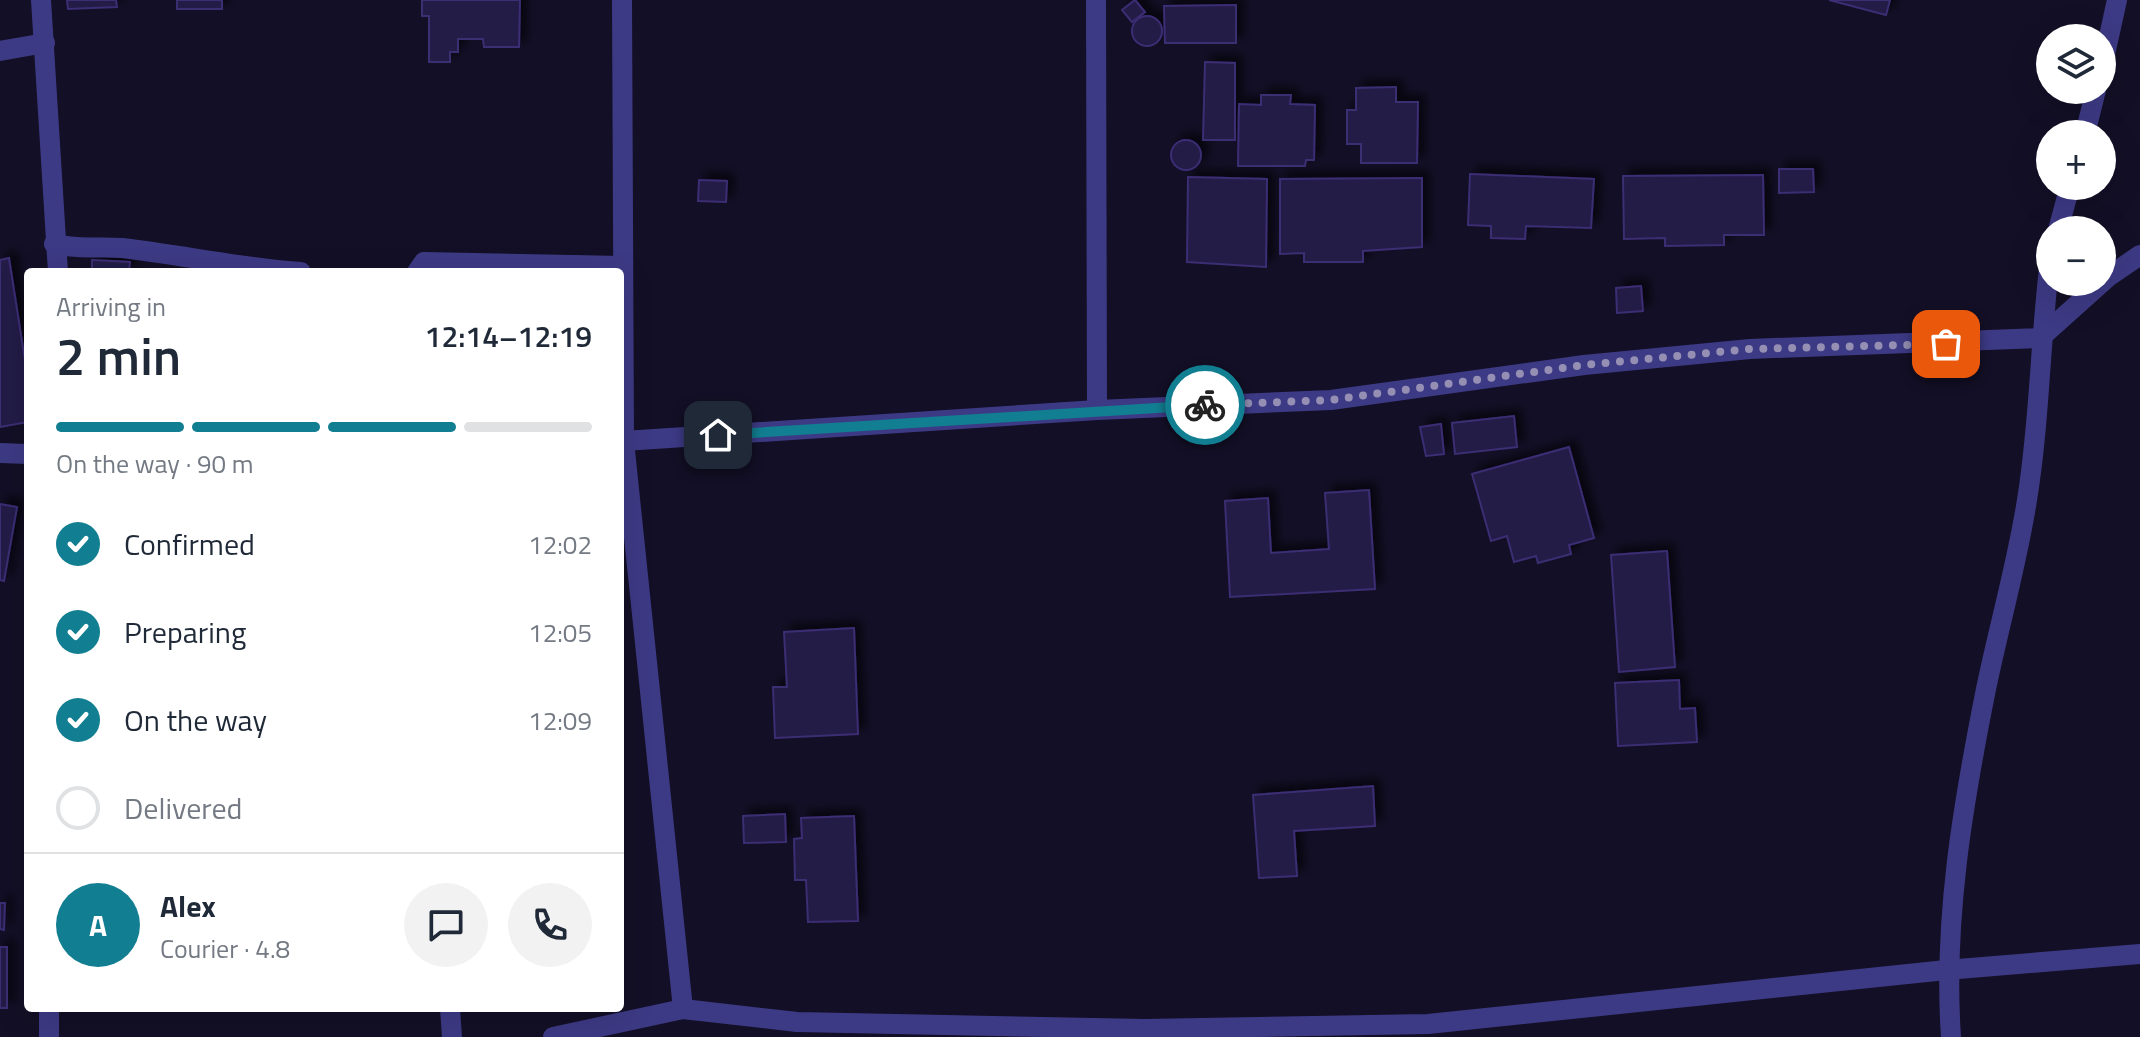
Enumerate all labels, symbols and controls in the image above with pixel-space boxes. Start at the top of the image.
map controls [2036,24,2116,296]
button: layers [2036,24,2116,104]
button: + [2036,120,2116,200]
button: − [2036,216,2116,296]
text: Arriving in [56,287,166,326]
pin [1912,310,1980,378]
text: 12:14–12:19 [425,313,592,359]
text: 2 min [56,316,181,395]
icon: bag [1924,322,1968,366]
courier [1165,365,1245,445]
icon: bike [1183,383,1227,427]
pin [684,401,752,469]
icon: home [696,413,740,457]
text: On the way · 90 m [56,444,254,483]
text: Confirmed [124,521,255,567]
icon: check [56,522,100,566]
text: 12:02 [528,525,592,564]
text: Preparing [124,609,246,655]
icon: check [56,610,100,654]
text: 12:05 [528,613,592,652]
text: On the way [124,697,267,743]
icon: check [56,698,100,742]
text: 12:09 [528,701,592,740]
text: Delivered [124,785,242,831]
text: Alex [160,883,216,929]
button: chat [404,883,488,967]
button: phone [508,883,592,967]
text: A [89,902,107,948]
text: Courier · 4.8 [160,929,290,968]

